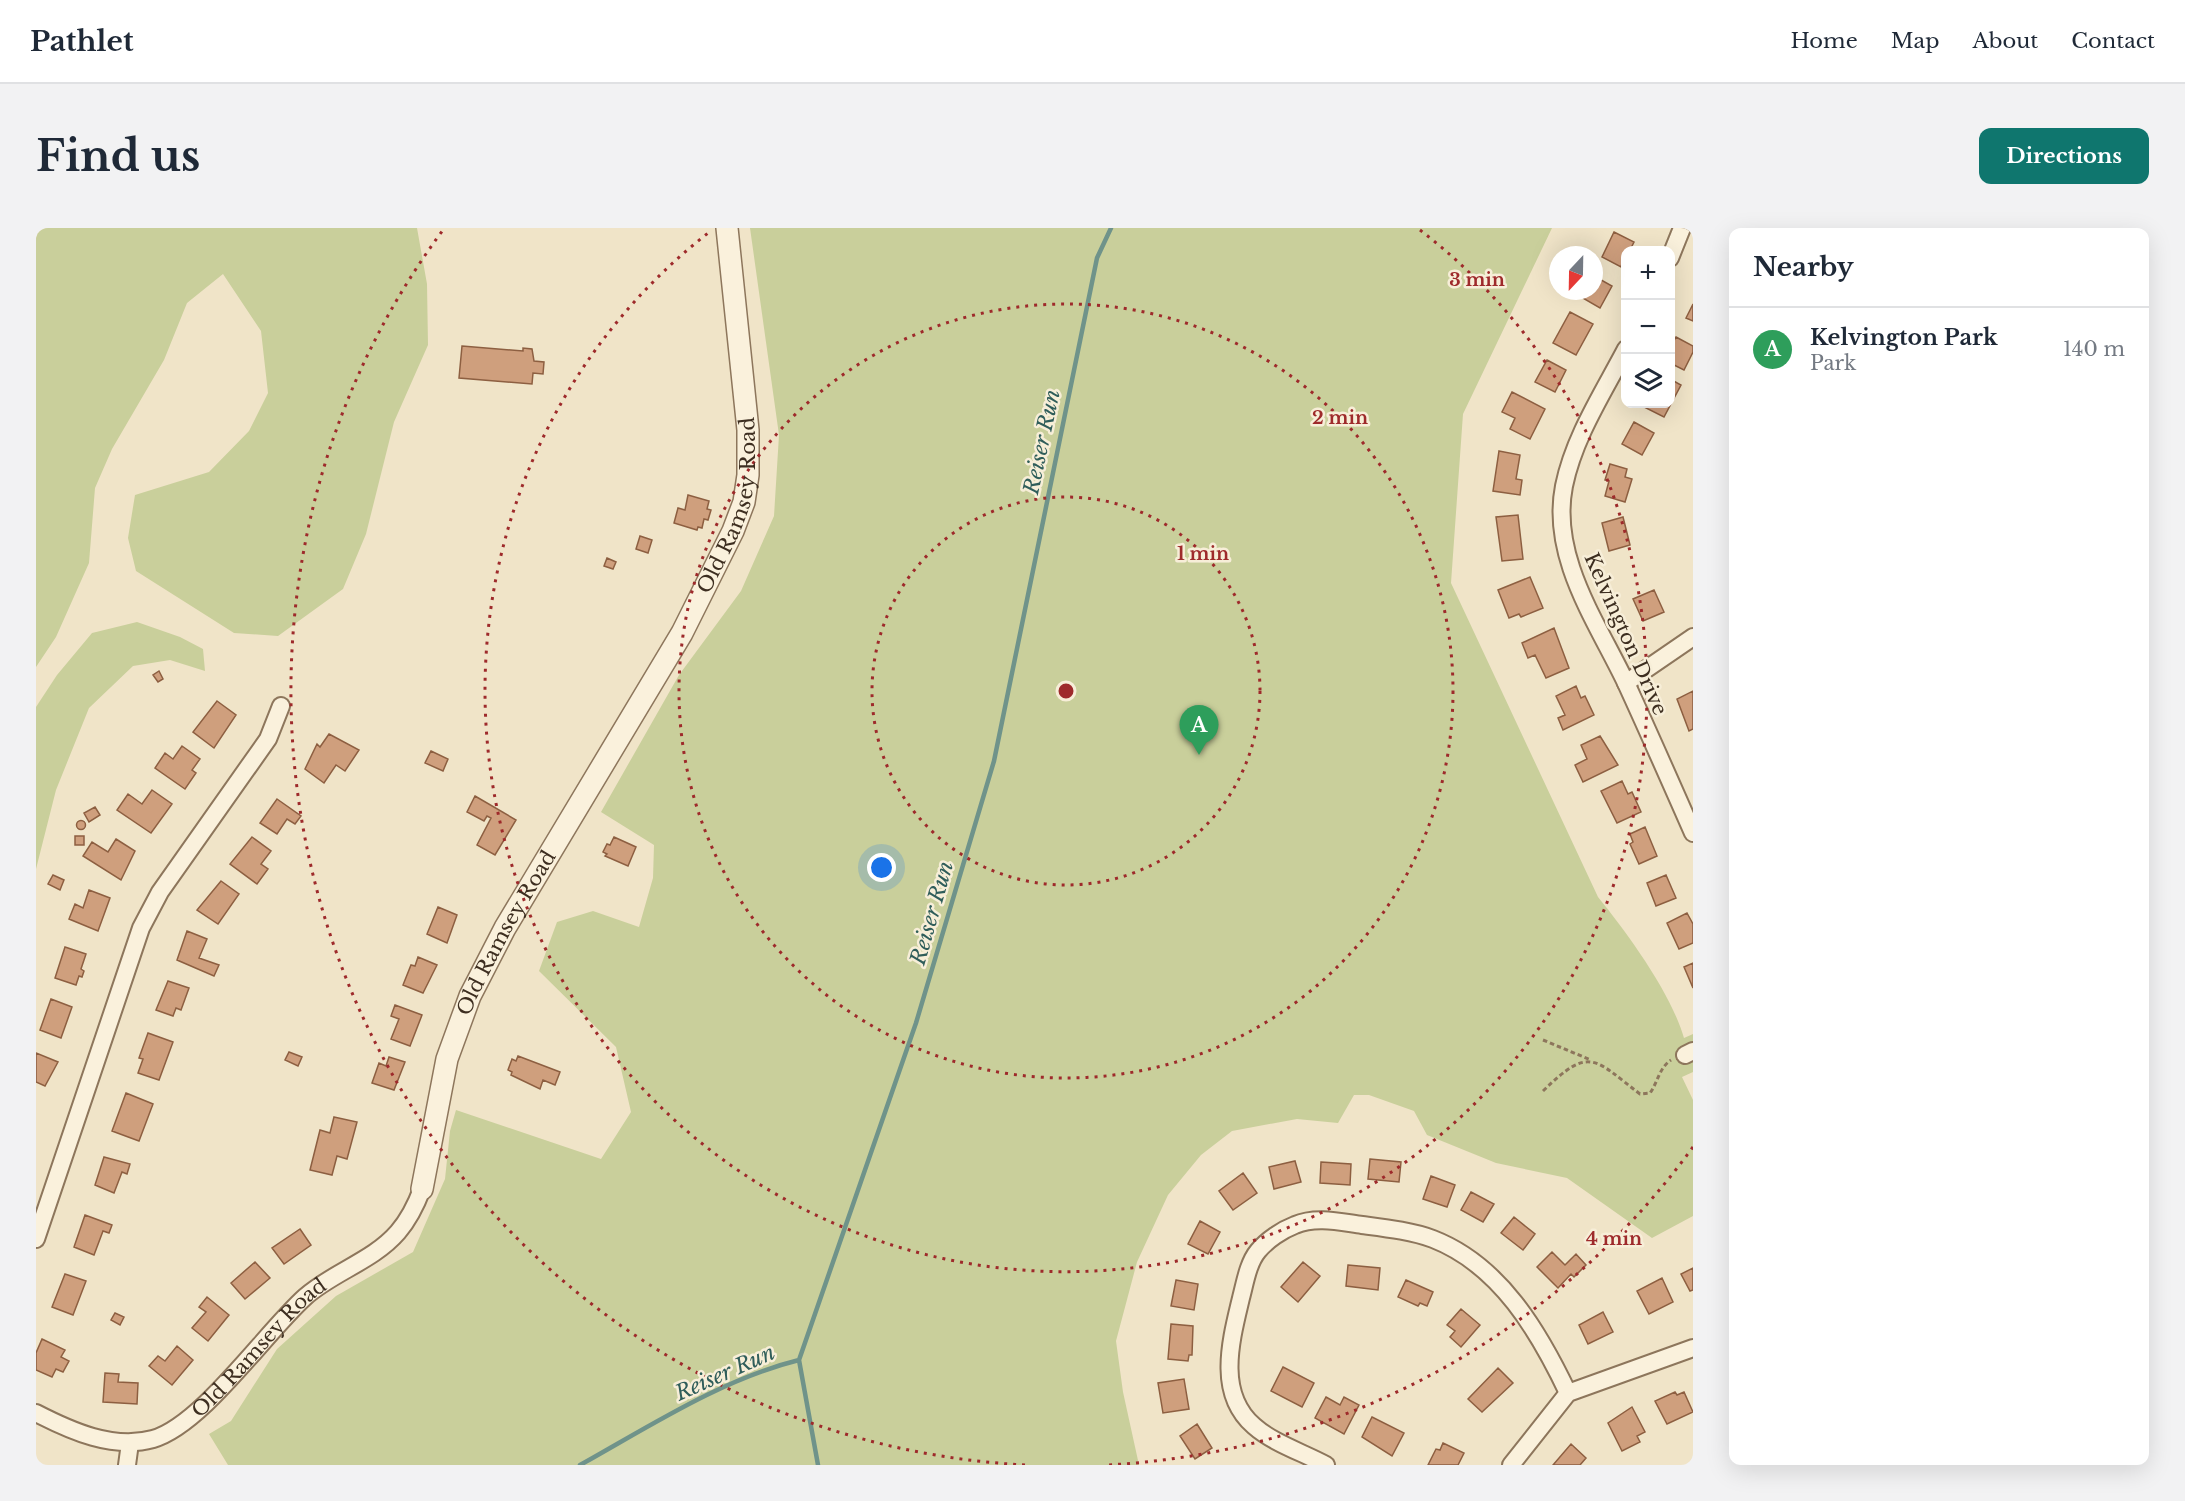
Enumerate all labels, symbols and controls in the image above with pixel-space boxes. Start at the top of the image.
text: Pathlet [30,24,134,59]
text: Home [1791,28,1858,54]
text: Map [1891,28,1939,54]
text: About [1972,28,2038,54]
text: Contact [2071,28,2155,54]
button: Directions [1979,128,2149,184]
text: Find us [36,130,200,182]
north arrow [1549,246,1603,300]
map controls [1621,246,1675,408]
button: + [1621,246,1675,300]
text: Nearby [1753,251,1854,283]
text: 3 min [1449,269,1505,291]
button: − [1621,300,1675,354]
text: Kelvington Park [1810,324,1998,351]
text: A [1764,337,1781,361]
text: 140 m [2063,337,2125,361]
text: Park [1810,351,1856,375]
button: layers [1621,354,1675,408]
water label: Reiser Run [1018,387,1066,498]
text: 2 min [1312,407,1368,429]
street label: Old Ramsey Road [692,416,760,597]
text: 1 min [1177,543,1229,565]
street label: Kelvington Drive [1579,549,1673,719]
centre of rings [1056,681,1076,701]
pin: A [1180,706,1218,755]
street label: Old Ramsey Road [452,846,561,1019]
your location [867,853,896,882]
water label: Reiser Run [905,858,959,969]
text: 4 min [1586,1228,1642,1250]
street label: Old Ramsey Road [187,1273,331,1422]
water label: Reiser Run [670,1339,779,1407]

